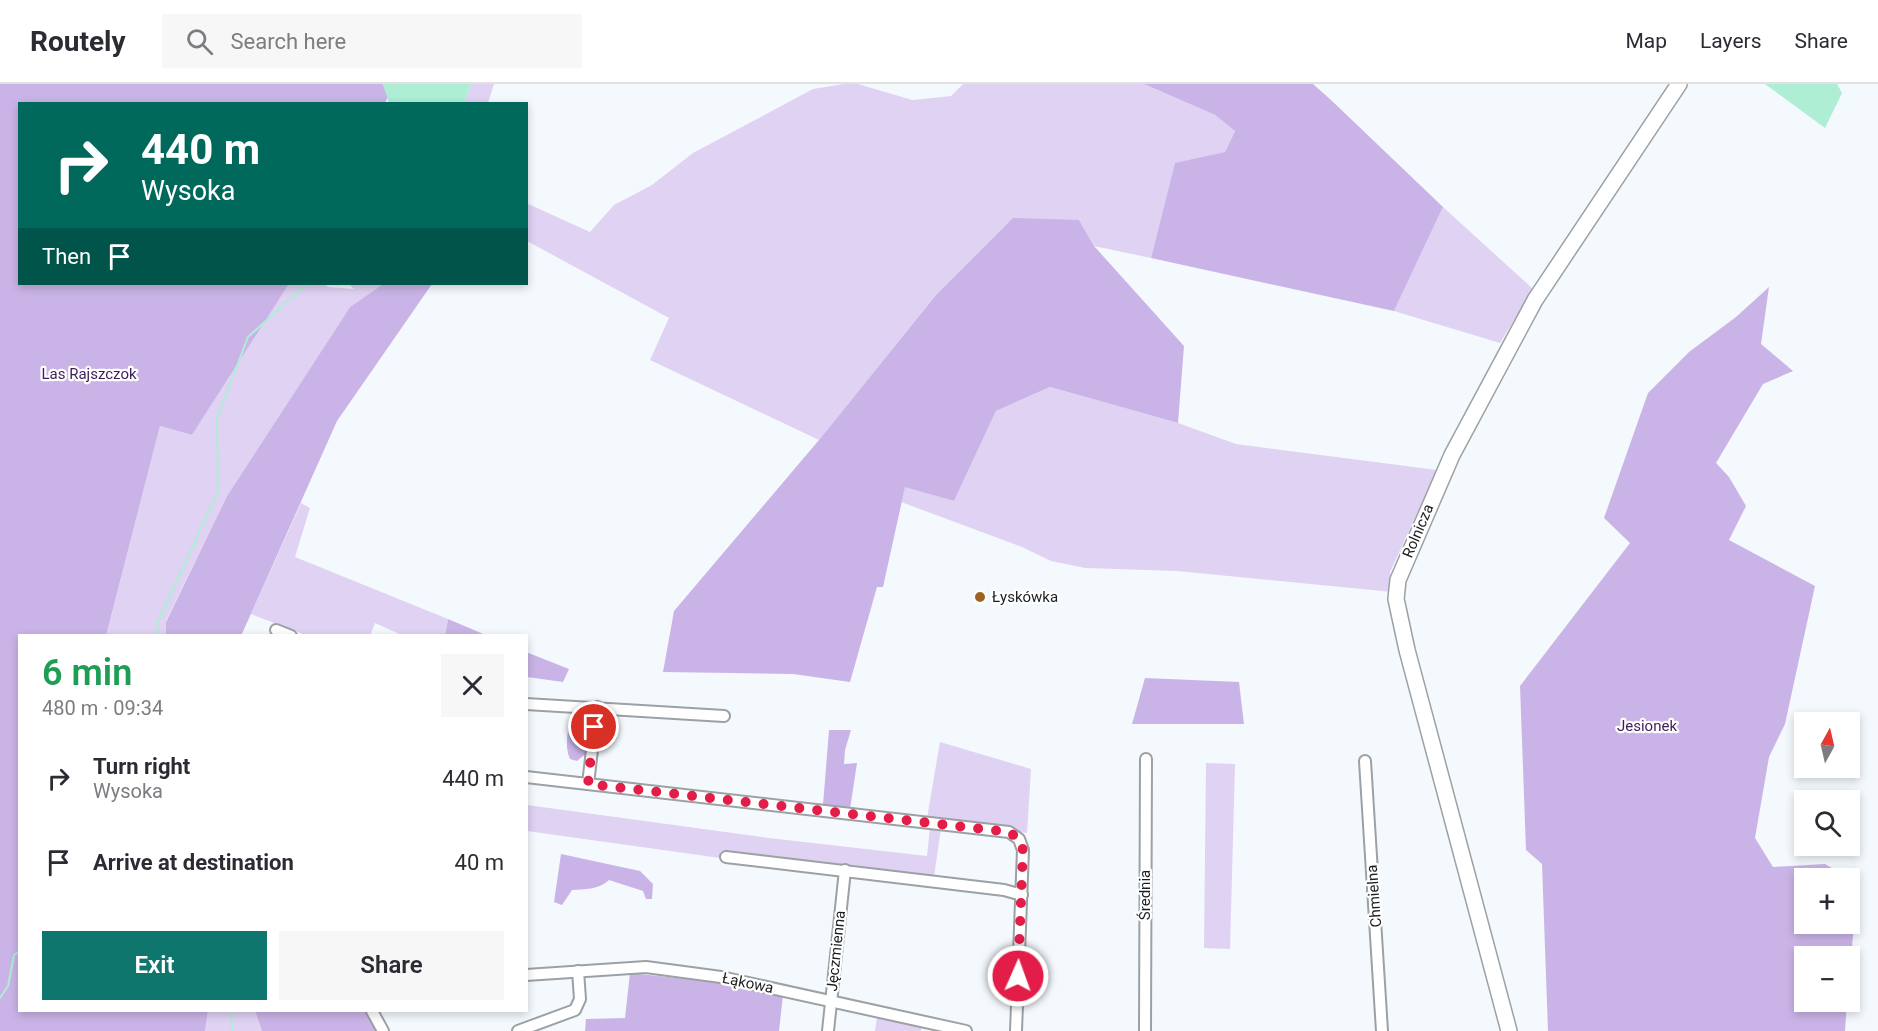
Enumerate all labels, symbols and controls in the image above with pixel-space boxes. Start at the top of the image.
search box [162,14,582,68]
text: Routely [30,25,126,58]
icon: search [183,25,216,58]
text: Search here [231,29,346,54]
text: Map [1625,29,1667,53]
text: Layers [1700,29,1761,53]
text: Share [1794,29,1848,53]
text: 440 m [141,125,260,174]
icon: right [42,126,120,204]
text: Wysoka [141,175,235,207]
icon: arrive [103,240,136,273]
text: Then [42,244,91,269]
park label: Las Rajszczok [41,365,137,383]
street label: Rolnicza [1399,501,1437,561]
place label: Łyskówka [992,588,1058,606]
marker: Łyskówka [973,590,987,604]
text: 6 min [42,652,132,694]
button: close [441,654,504,717]
text: 480 m · 09:34 [42,696,163,720]
pin [568,701,619,752]
icon: arrive [577,710,610,743]
north arrow [1794,712,1860,778]
map controls [1794,712,1860,1012]
park label: Jesionek [1617,717,1677,735]
text: Turn right [93,754,190,779]
icon: right [42,762,75,795]
text: 440 m [442,766,504,791]
text: Wysoka [93,779,163,803]
button: search [1794,790,1860,856]
icon: arrive [42,846,75,879]
text: Arrive at destination [93,850,294,875]
text: 40 m [455,850,504,875]
street label: Chmielna [1363,864,1385,928]
button: + [1794,868,1860,934]
street label: Średnia [1136,870,1154,920]
street label: Jęczmienna [823,910,849,992]
button: Exit [42,931,267,1000]
button: Share [279,931,504,1000]
position arrow [986,944,1050,1008]
button: − [1794,946,1860,1012]
street label: Łąkowa [721,969,775,997]

